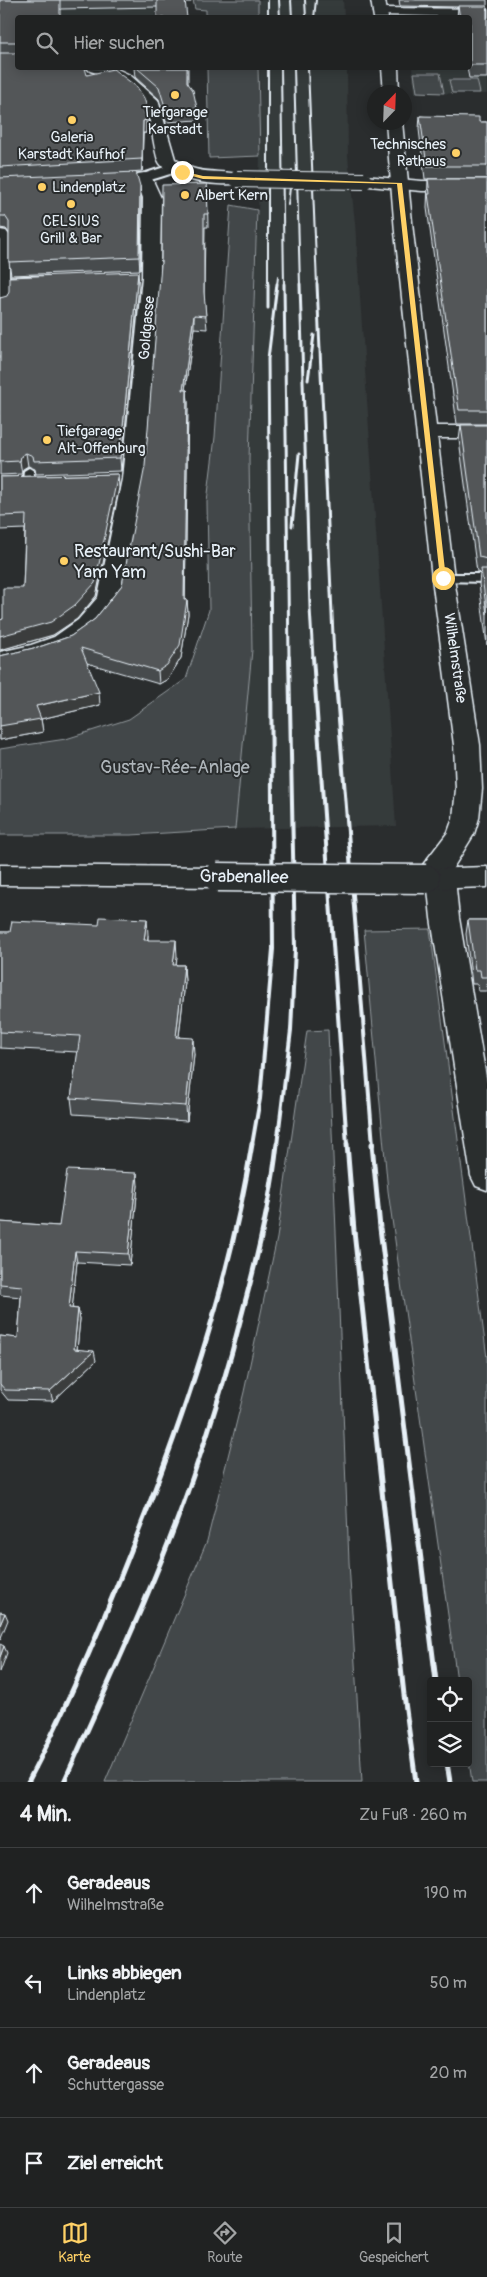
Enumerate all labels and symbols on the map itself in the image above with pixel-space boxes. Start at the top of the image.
north arrow [367,85,412,130]
marker: Tiefgarage Karstadt [169,89,181,101]
place label: Tiefgarage Karstadt [142,103,208,139]
marker: Galeria Karstadt Kaufhof [66,114,78,126]
place label: Galeria Karstadt Kaufhof [18,128,126,164]
place label: Technisches Rathaus [370,135,446,171]
marker: Technisches Rathaus [450,147,462,159]
route end [171,161,194,184]
place label: Lindenplatz [52,178,126,197]
marker: Lindenplatz [36,181,48,193]
place label: Albert Kern [195,186,268,205]
marker: Albert Kern [179,189,191,201]
marker: CELSIUS Grill & Bar [65,198,77,210]
place label: CELSIUS Grill & Bar [40,212,103,248]
street label: Goldgasse [135,295,159,361]
place label: Tiefgarage Alt-Offenburg [57,422,145,458]
marker: Tiefgarage Alt-Offenburg [41,434,53,446]
place label: Restaurant/Sushi-Bar Yam Yam [73,540,236,584]
marker: Restaurant/Sushi-Bar Yam Yam [58,555,70,567]
route start [432,567,455,590]
street label: Wilhelmstraße [439,612,471,705]
park label: Gustav-Rée-Anlage [100,756,250,779]
street label: Grabenallee [199,865,289,889]

